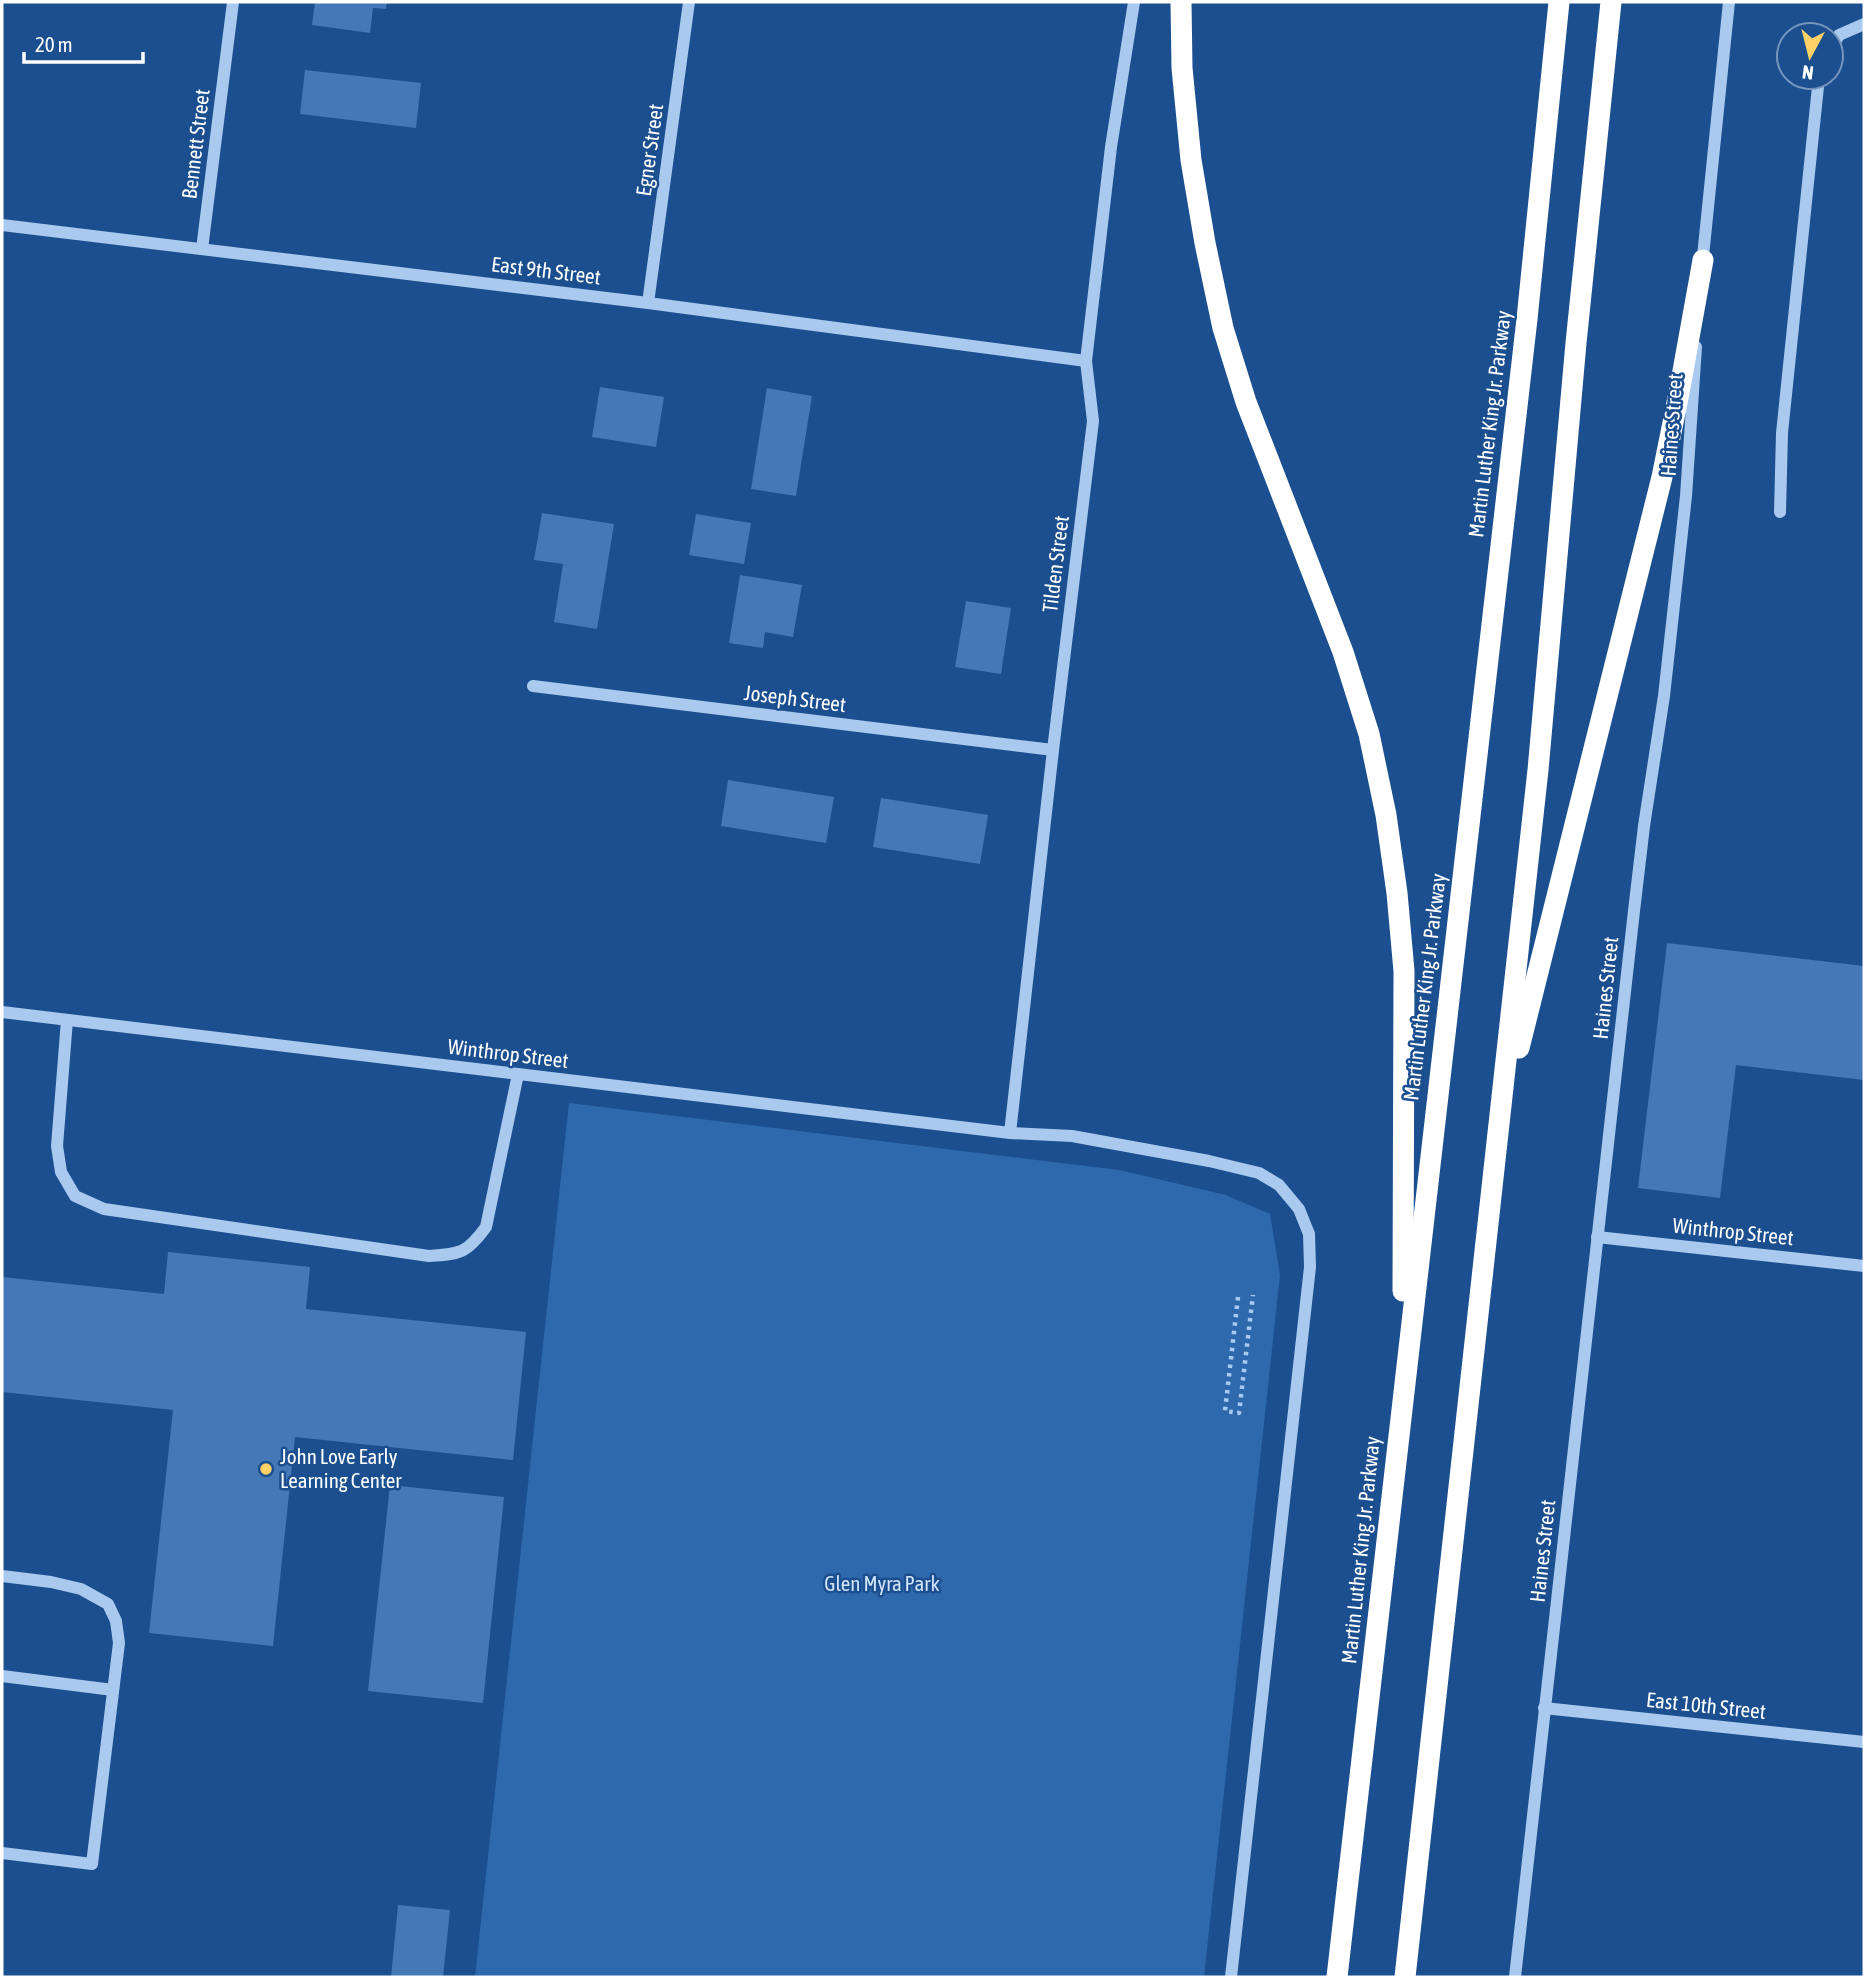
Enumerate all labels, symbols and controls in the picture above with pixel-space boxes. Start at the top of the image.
scale bar [24,21,144,65]
north arrow [1775,21,1845,91]
text: 20 m [35,32,73,56]
text: N [1801,61,1815,84]
street label: Bennett Street [176,88,214,200]
street label: Egner Street [631,102,667,198]
street label: East 9th Street [490,251,602,289]
street label: Martin Luther King Jr. Parkway [1463,309,1515,539]
street label: Haines Street [1655,373,1687,477]
street label: Tilden Street [1037,514,1073,614]
street label: Joseph Street [743,680,848,716]
street label: Martin Luther King Jr. Parkway [1398,872,1450,1102]
street label: Haines Street [1588,935,1622,1040]
street label: Winthrop Street [446,1034,570,1072]
street label: Winthrop Street [1671,1213,1795,1249]
street label: Martin Luther King Jr. Parkway [1336,1435,1384,1665]
place label: John Love Early Learning Center [280,1444,402,1492]
marker: John Love Early Learning Center [258,1461,274,1477]
street label: Haines Street [1525,1498,1559,1603]
park label: Glen Myra Park [824,1571,940,1595]
street label: East 10th Street [1645,1687,1767,1723]

